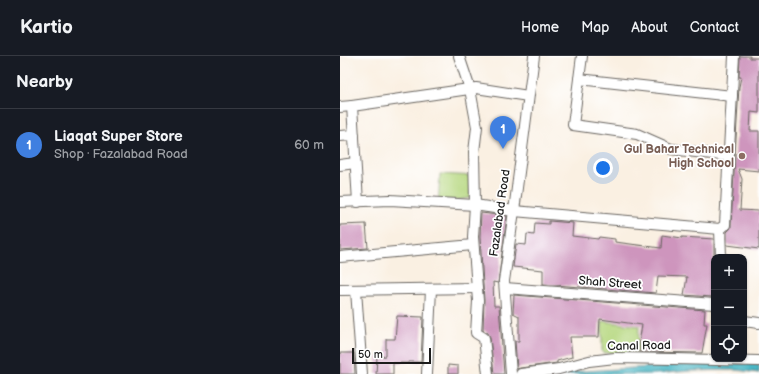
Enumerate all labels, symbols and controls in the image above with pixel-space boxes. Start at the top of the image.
text: Kartio [20,16,73,39]
text: Home [521,19,559,36]
text: Map [581,19,609,36]
text: About [631,19,668,36]
text: Contact [690,19,739,36]
text: Nearby [16,72,73,92]
pin: 1 [490,116,516,149]
text: Liaqat Super Store [54,127,183,146]
text: 1 [26,137,32,153]
text: 60 m [294,137,324,153]
place label: Gul Bahar Technical High School [624,142,734,171]
text: Shop · Fazalabad Road [54,146,188,162]
marker: Gul Bahar Technical High School [737,151,747,161]
your location [593,158,613,178]
street label: Fazalabad Road [486,168,514,258]
map controls [711,254,747,362]
button: + [711,254,747,290]
street label: Shah Street [578,273,642,293]
button: − [711,290,747,326]
button: locate [711,326,747,362]
street label: Canal Road [607,338,671,354]
scale bar [352,346,431,365]
text: 50 m [358,348,383,361]

